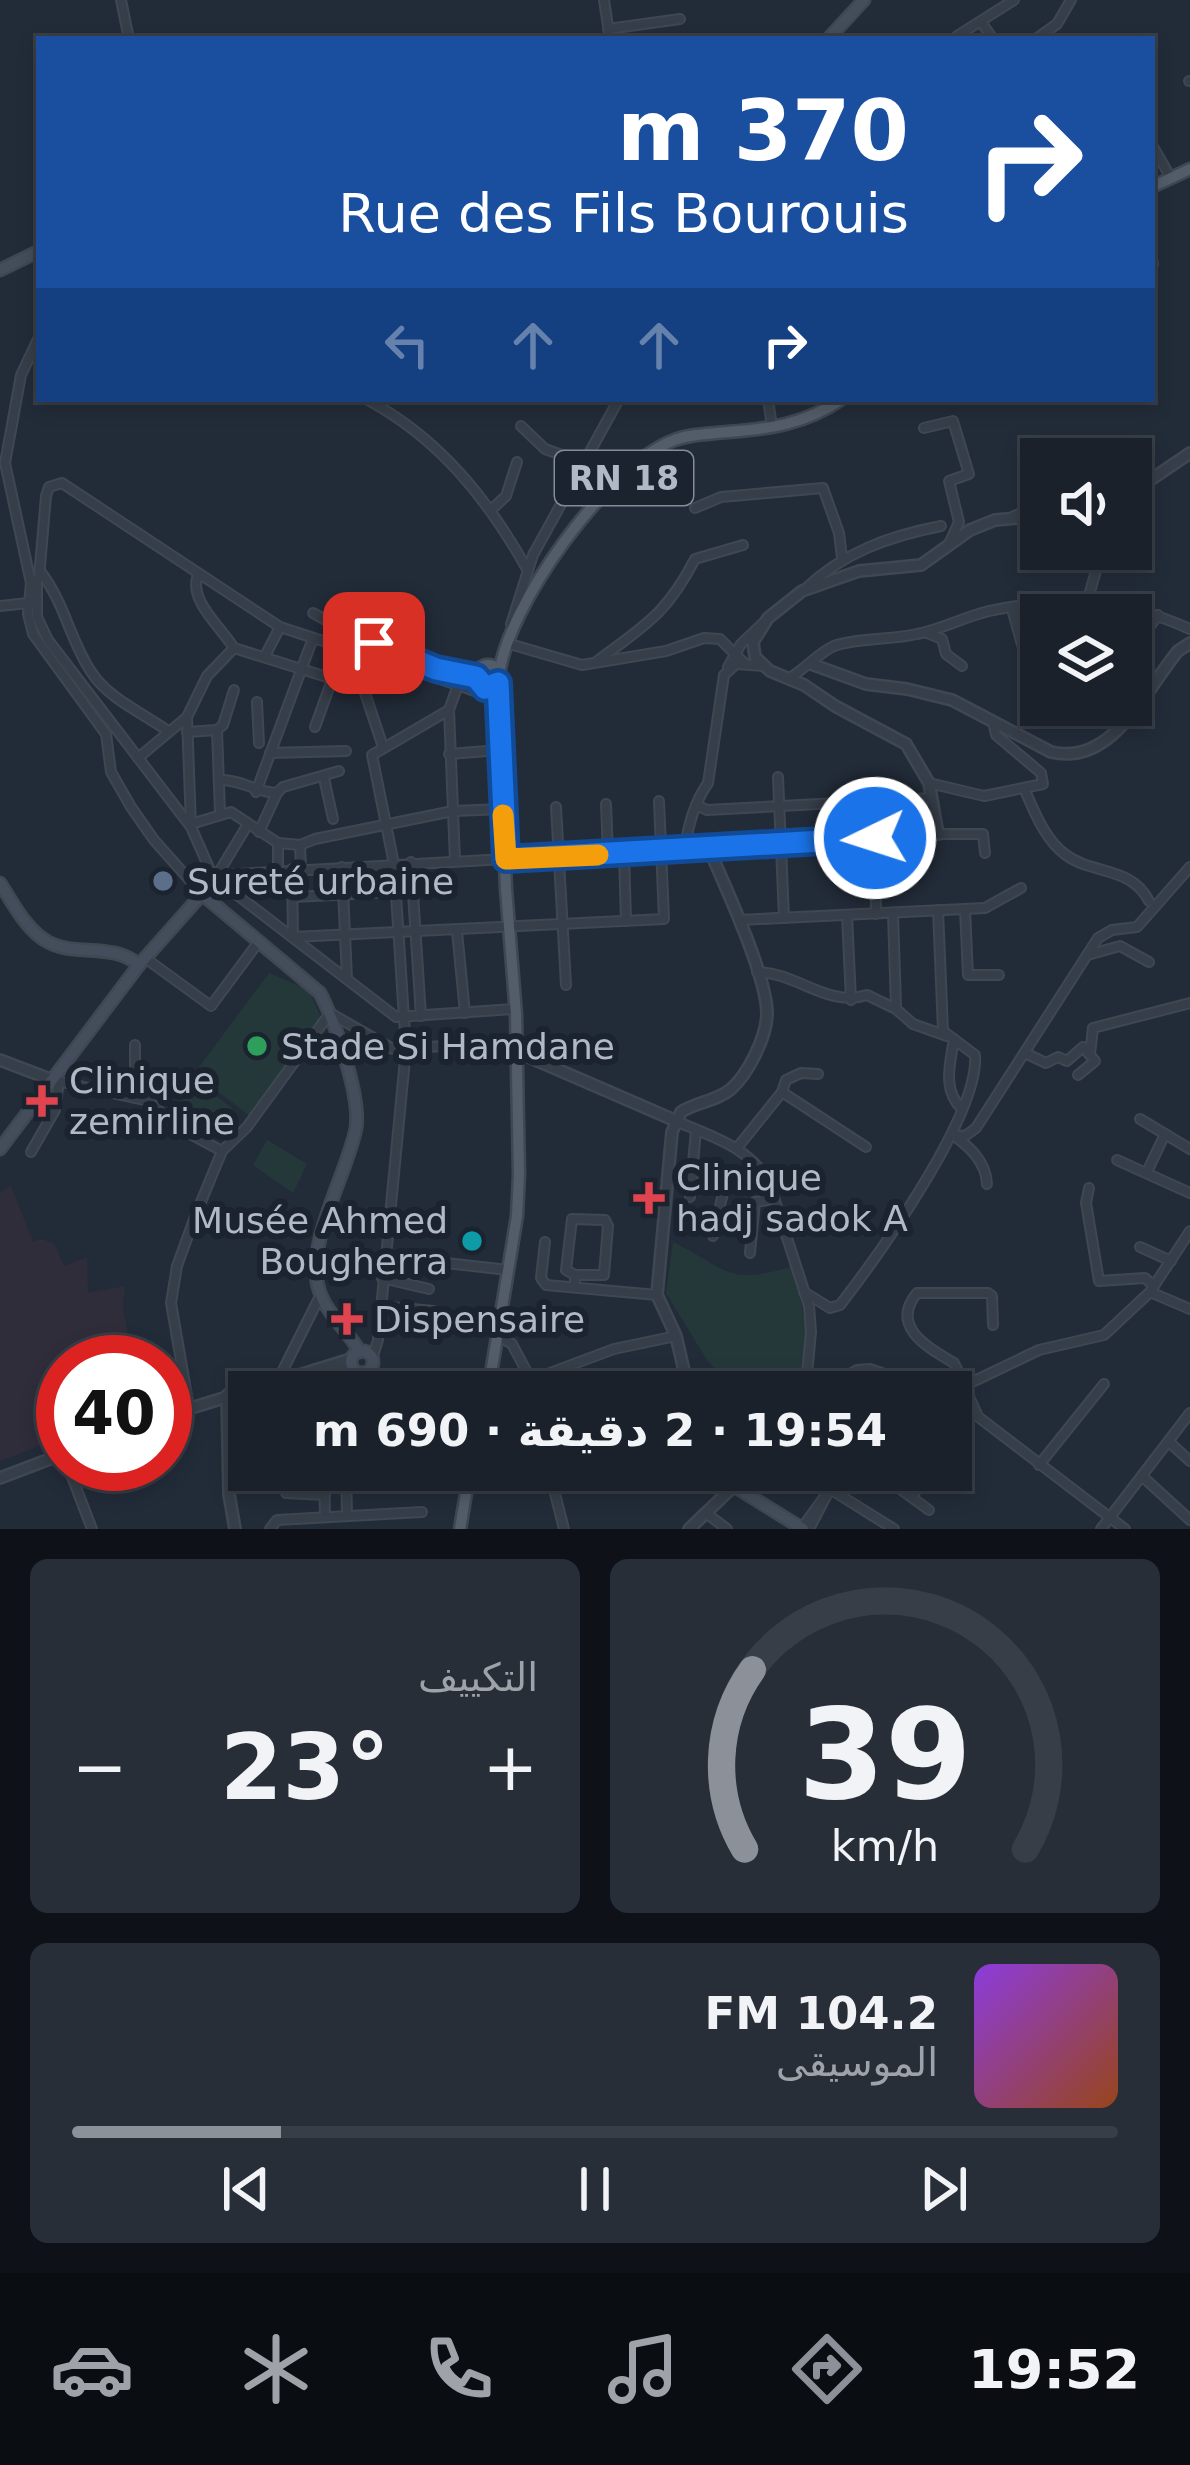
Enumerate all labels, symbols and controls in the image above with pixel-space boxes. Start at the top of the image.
text: 370 m [617,82,909,180]
icon: right [951,84,1107,240]
text: Rue des Fils Bourouis [338,182,909,245]
icon: left [374,312,440,378]
icon: ahead [500,312,566,378]
icon: ahead [626,312,692,378]
icon: right [752,312,818,378]
map controls [1020,438,1152,726]
button: sound [1020,438,1152,570]
road number: RN 18 [555,451,693,505]
pin [323,592,425,694]
button: layers [1020,594,1152,726]
icon: arrive [341,610,407,676]
position arrow [812,775,938,901]
place label: Sureté urbaine [187,861,454,902]
marker: Sureté urbaine [150,868,176,894]
place label: Stade Si Hamdane [281,1026,615,1067]
marker: Stade Si Hamdane [244,1033,270,1059]
place label: Clinique zemirline [69,1060,235,1142]
marker: Clinique zemirline [26,1085,58,1117]
place label: Clinique hadj sadok A [676,1157,908,1239]
marker: Clinique hadj sadok A [633,1182,665,1214]
place label: Musée Ahmed Bougherra [192,1200,448,1282]
marker: Musée Ahmed Bougherra [459,1228,485,1254]
place label: Dispensaire [374,1299,585,1340]
marker: Dispensaire [331,1303,363,1335]
speed limit sign: 40 [36,1335,192,1491]
text: 19:54 · 2 دقيقة · 690 m [313,1404,887,1457]
text: التكييف [418,1655,538,1700]
text: 39 [798,1682,972,1827]
text: 23° [220,1715,390,1820]
text: − [72,1729,127,1806]
text: + [483,1729,538,1806]
text: km/h [831,1821,939,1871]
text: 104.2 FM [704,1987,938,2040]
text: الموسيقى [776,2040,938,2085]
icon: previous [213,2156,279,2222]
icon: pause [562,2156,628,2222]
icon: next [911,2156,977,2222]
icon: car [50,2327,134,2411]
icon: climate [234,2327,318,2411]
icon: phone [417,2327,501,2411]
icon: music [601,2327,685,2411]
icon: directions [785,2327,869,2411]
text: 19:52 [968,2338,1140,2401]

